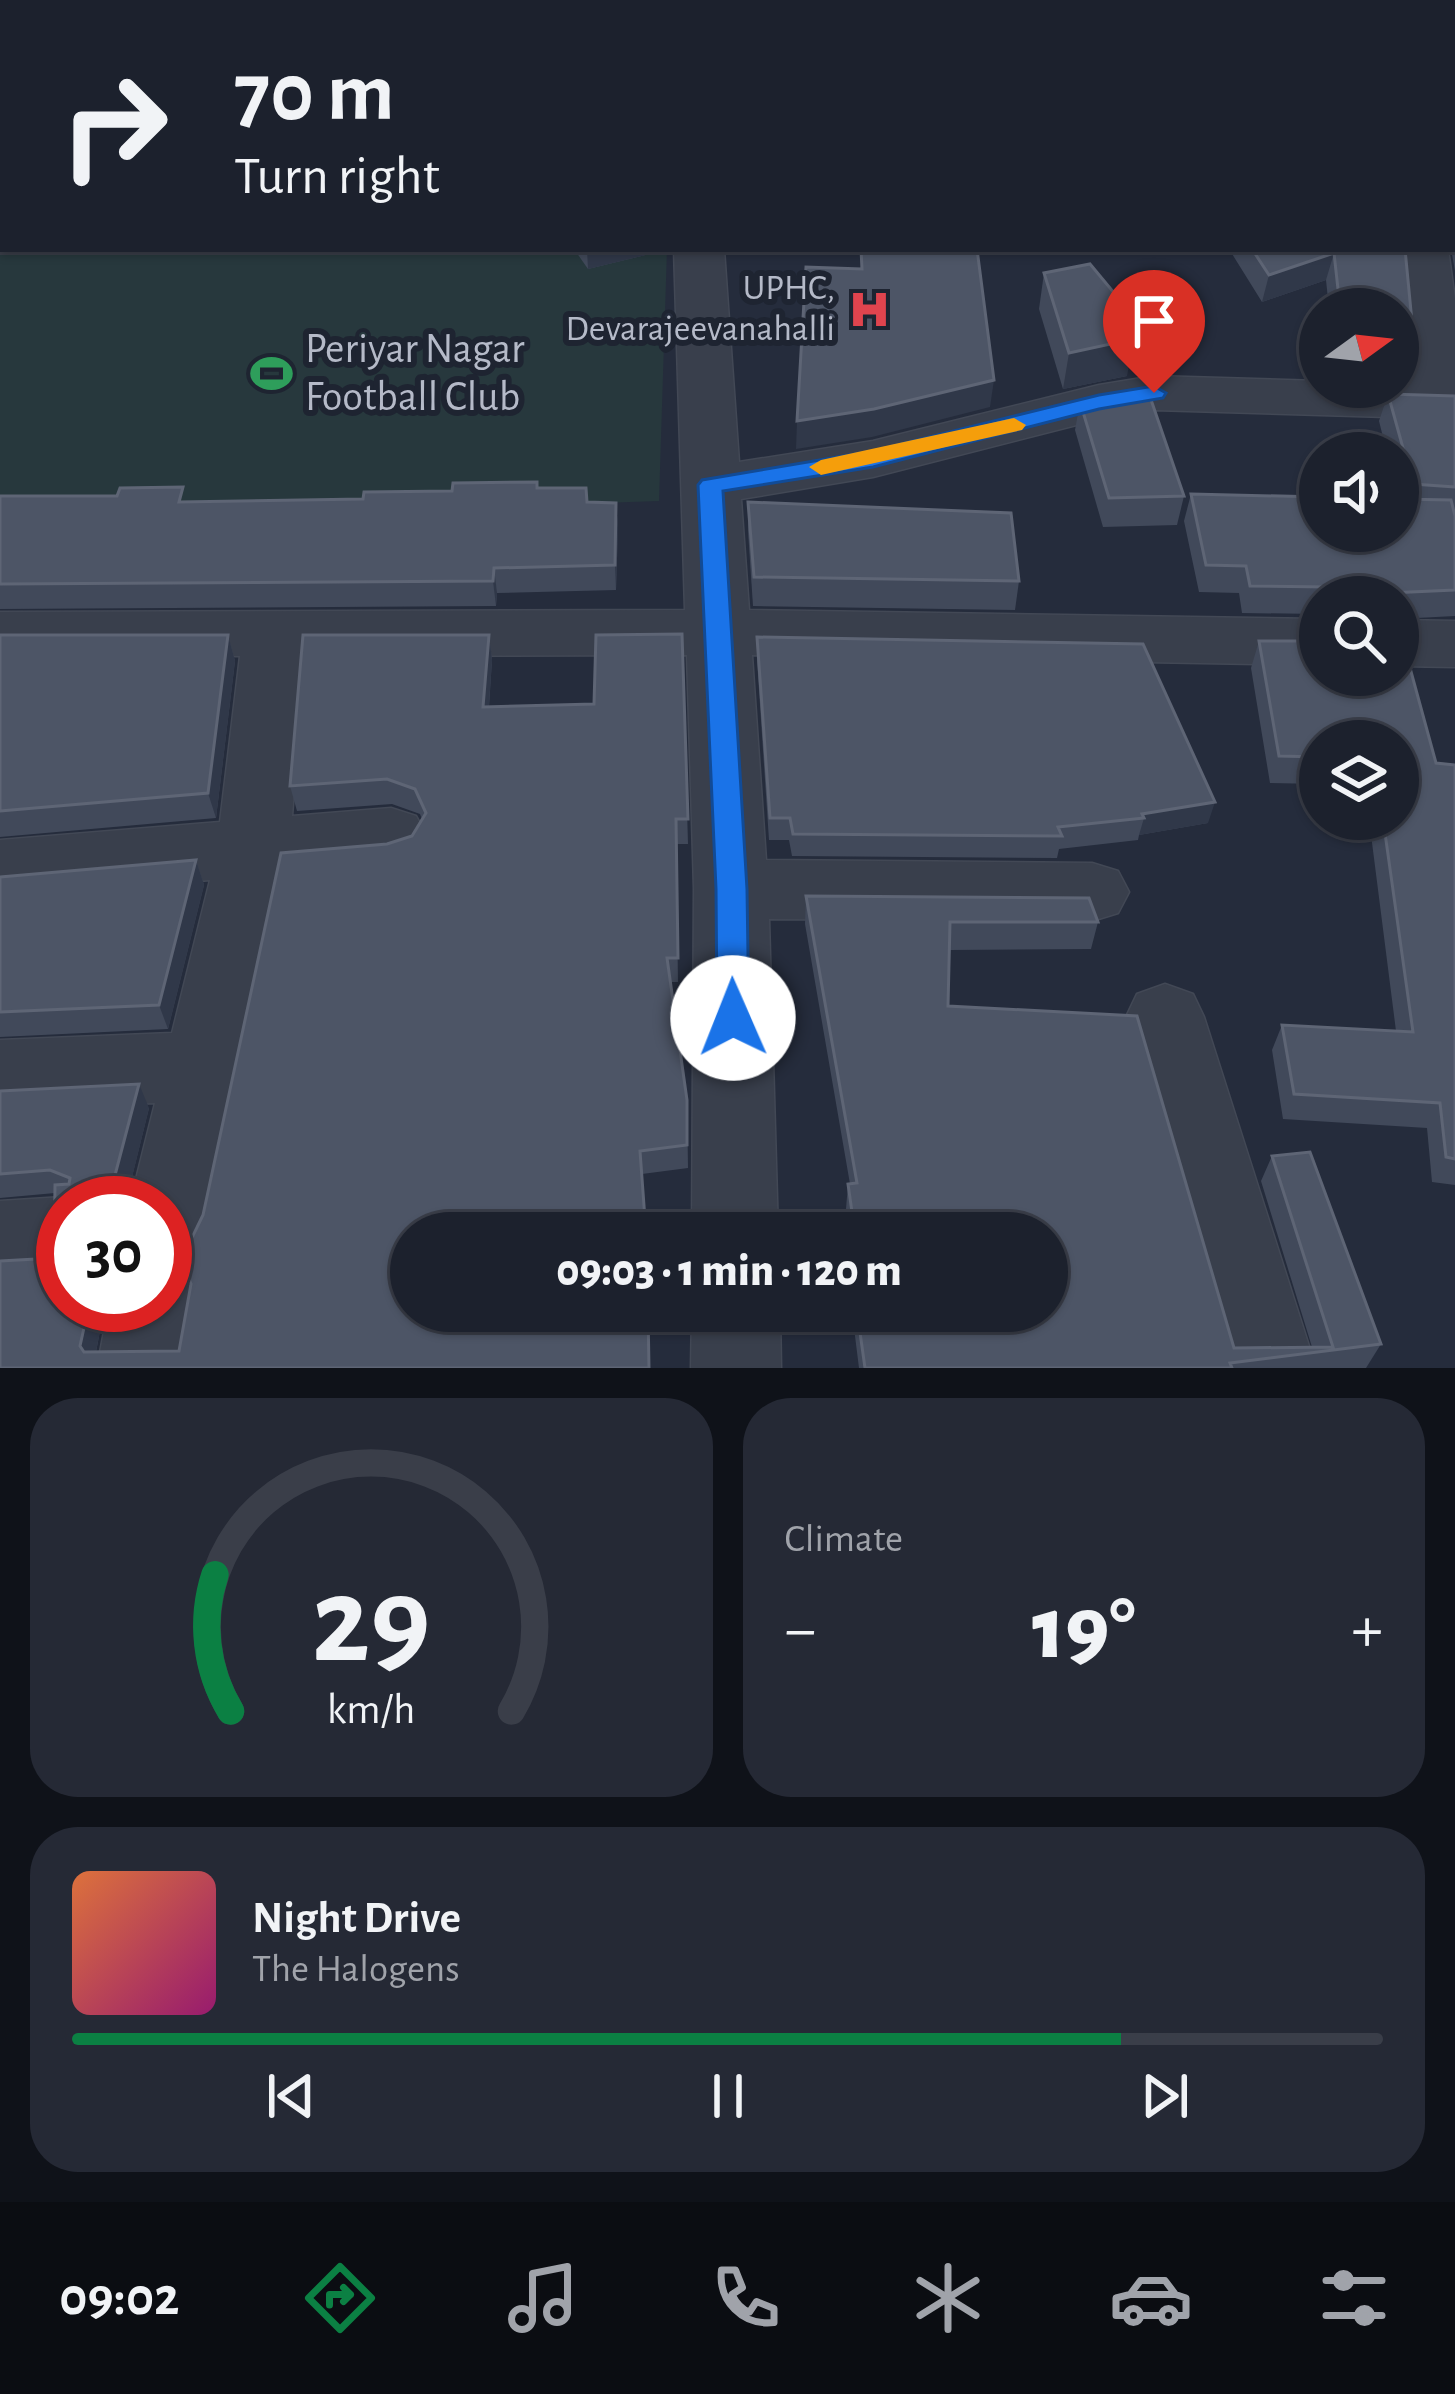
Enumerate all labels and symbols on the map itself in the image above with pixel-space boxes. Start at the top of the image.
place label: UPHC, Devarajeevanahalli [566,270,835,347]
pin [1103,270,1205,393]
hospital icon: UPHC, Devarajeevanahalli [846,286,892,332]
north arrow [1299,288,1419,408]
place label: Periyar Nagar Football Club [305,328,525,418]
sports icon: Periyar Nagar Football Club [248,350,294,396]
position arrow [670,955,796,1081]
speed limit sign: 30 [36,1176,192,1332]

